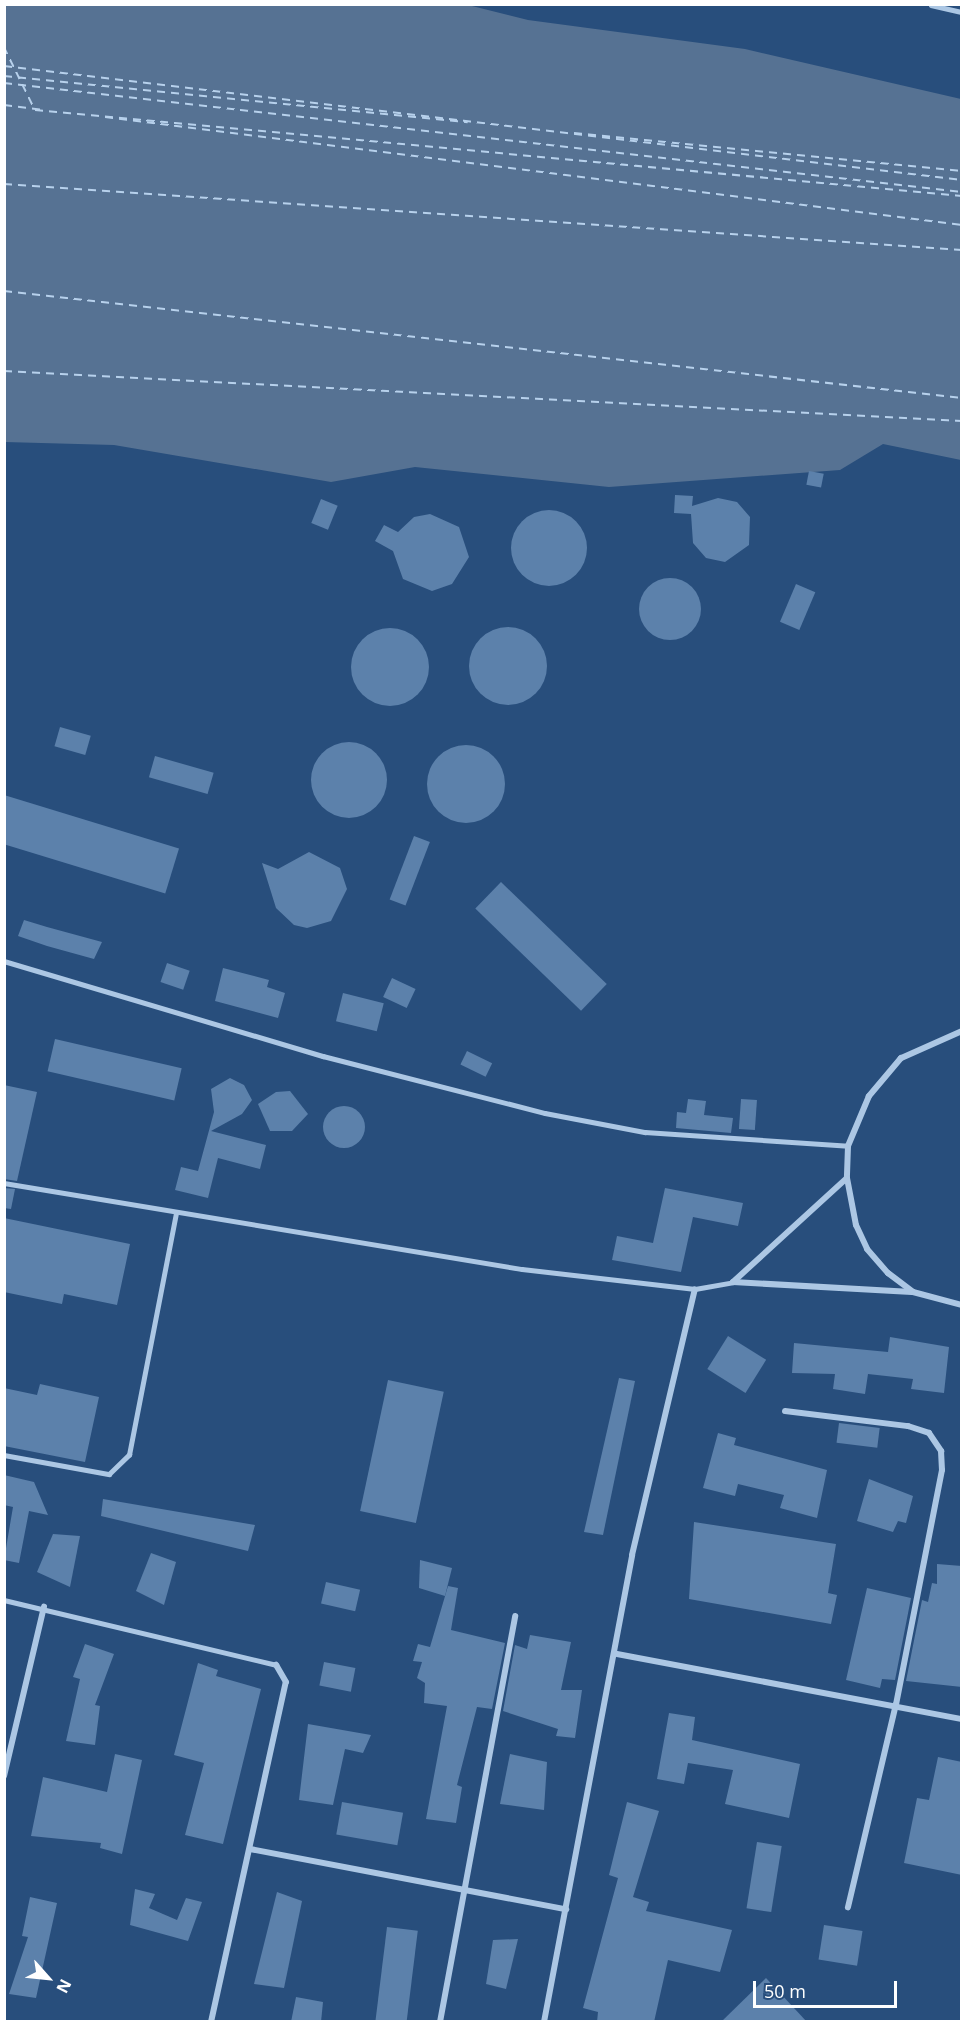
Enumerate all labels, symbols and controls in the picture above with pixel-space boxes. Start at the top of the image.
north arrow [18,1948,78,2008]
scale bar [756,1969,900,2007]
text: N [51,1975,77,1997]
text: 50 m [764,1979,806,2003]

